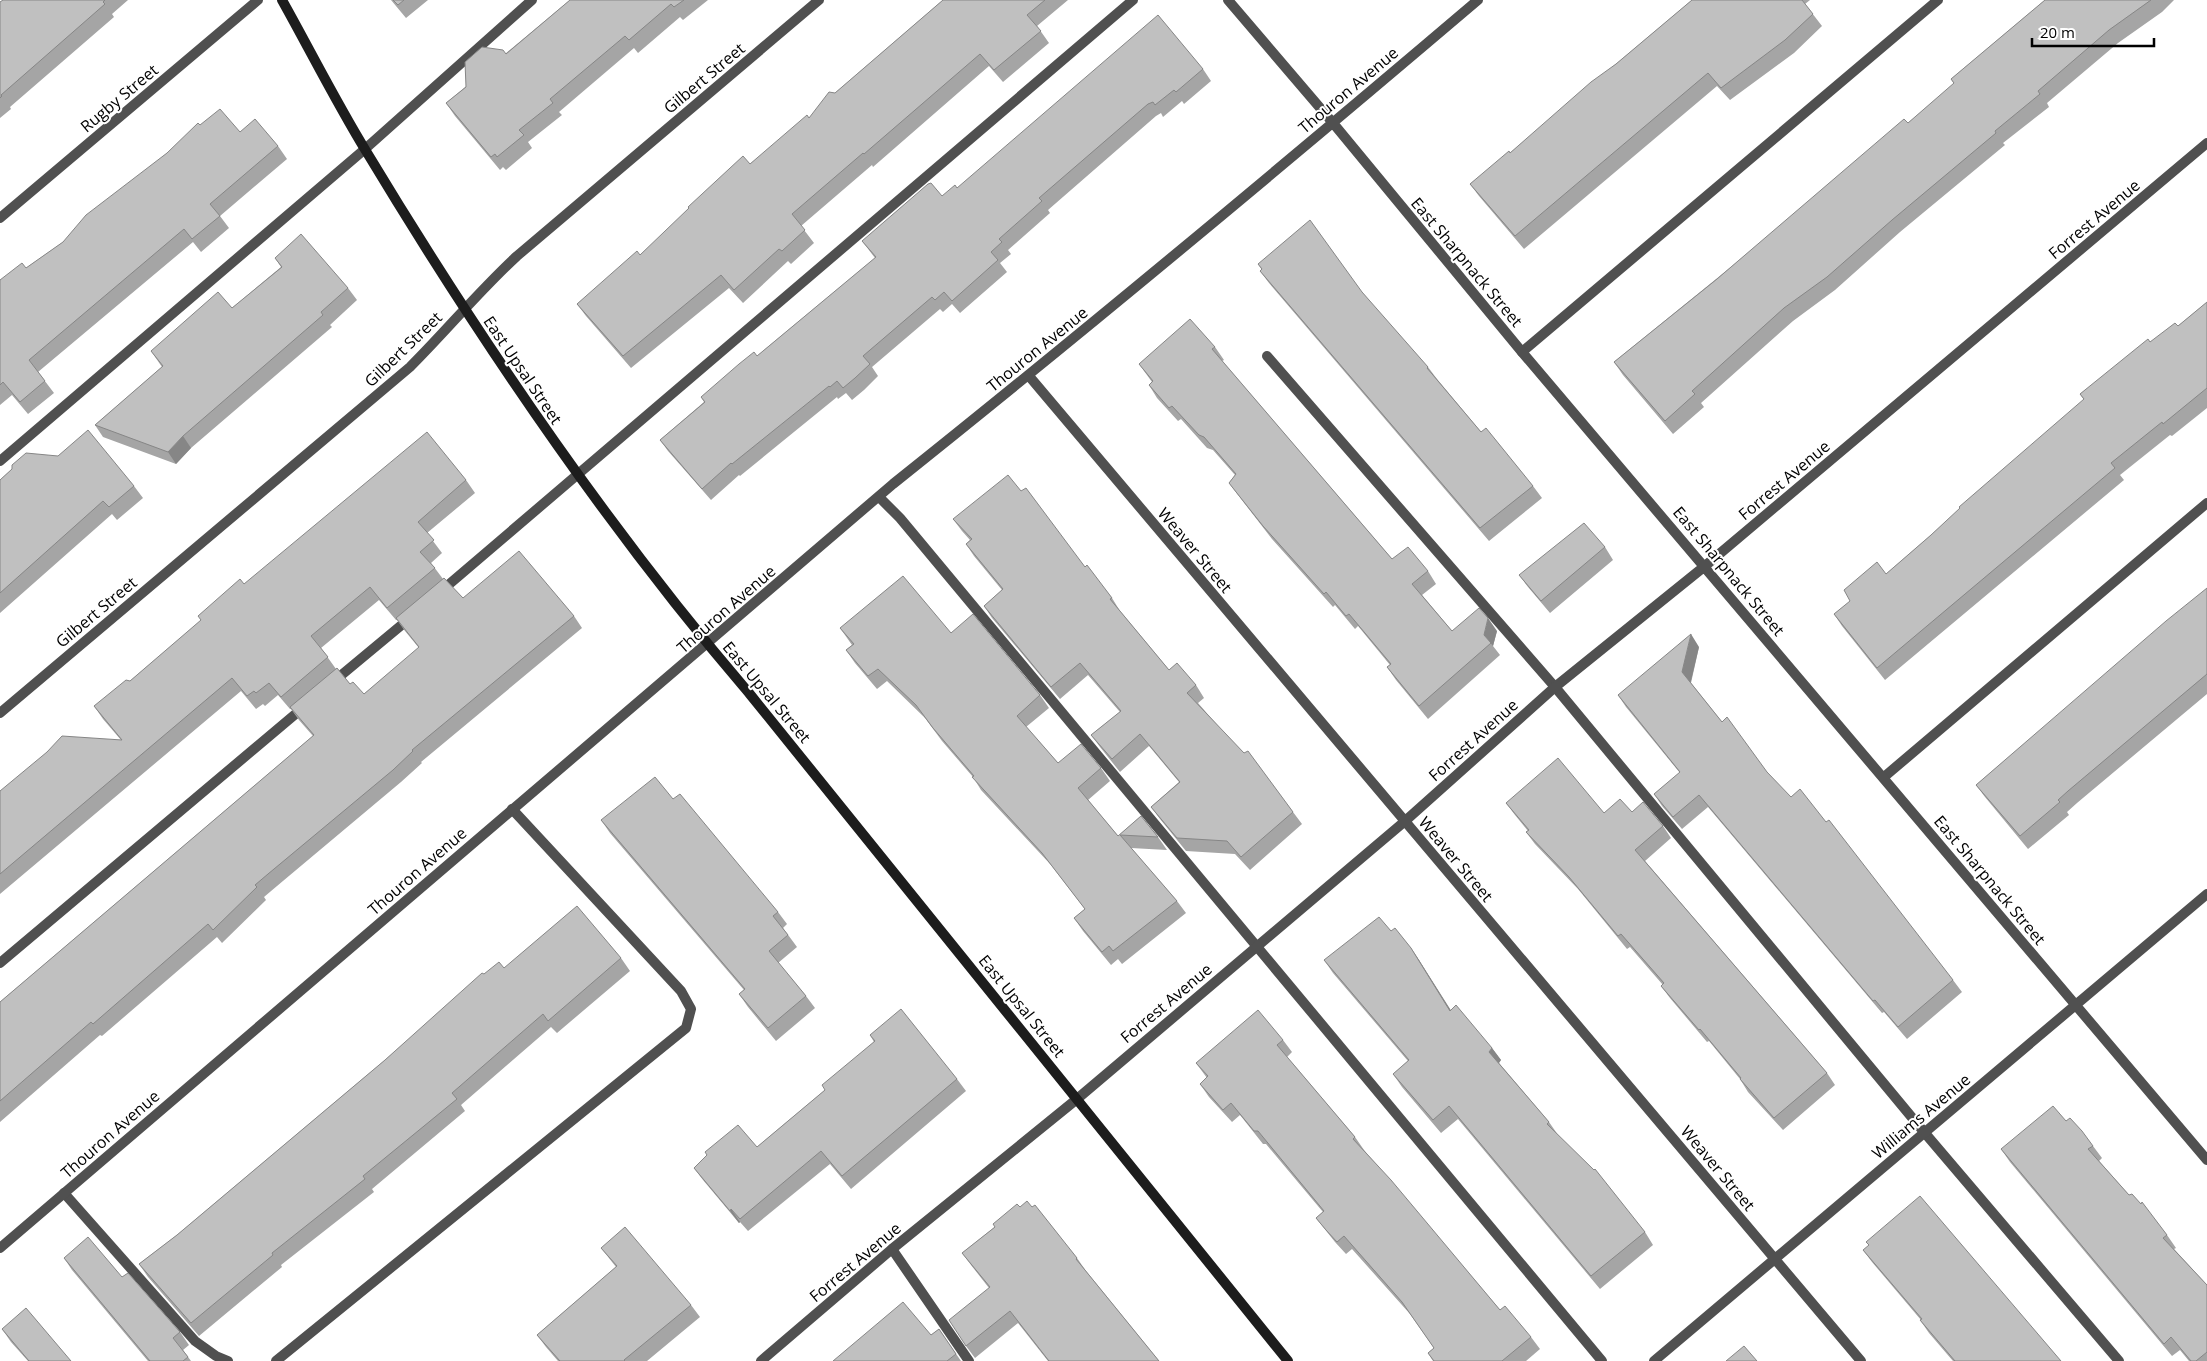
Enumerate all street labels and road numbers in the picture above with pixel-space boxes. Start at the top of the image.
street label: Gilbert Street [659,37,749,118]
street label: Thouron Avenue [1293,42,1403,138]
street label: Rugby Street [76,59,163,137]
street label: Forrest Avenue [2044,174,2144,264]
street label: East Sharpnack Street [1406,193,1528,332]
street label: Thouron Avenue [982,301,1092,397]
street label: Gilbert Street [360,306,447,391]
street label: East Upsal Street [479,312,568,429]
street label: Forrest Avenue [1734,435,1834,525]
street label: East Sharpnack Street [1668,502,1790,641]
street label: Weaver Street [1153,503,1237,598]
street label: Thouron Avenue [672,560,780,658]
street label: Gilbert Street [51,571,141,652]
street label: East Upsal Street [718,637,816,748]
street label: Forrest Avenue [1424,694,1522,786]
street label: East Sharpnack Street [1929,811,2051,950]
street label: Weaver Street [1414,812,1498,907]
street label: Thouron Avenue [363,822,471,920]
street label: East Upsal Street [974,950,1070,1062]
street label: Forrest Avenue [1116,958,1216,1048]
street label: Williams Avenue [1867,1068,1975,1164]
street label: Thouron Avenue [56,1085,164,1183]
street label: Weaver Street [1676,1121,1760,1216]
street label: Forrest Avenue [805,1217,905,1307]

